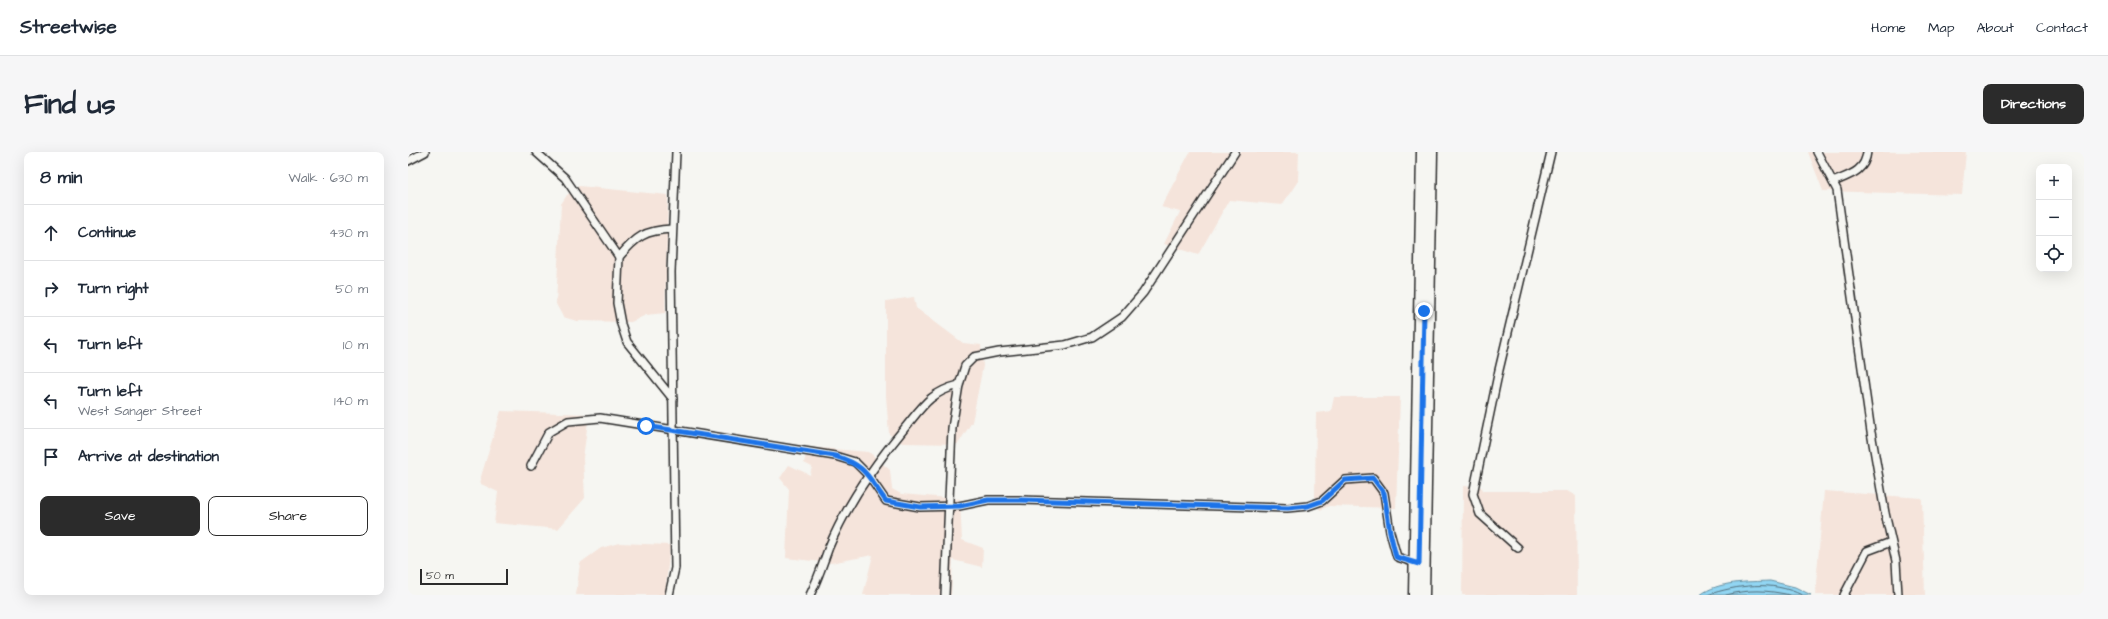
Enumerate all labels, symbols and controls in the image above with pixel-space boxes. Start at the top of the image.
text: Streetwise [20,14,117,41]
text: Home [1871,18,1906,38]
text: Map [1928,18,1954,38]
text: About [1976,18,2014,38]
text: Contact [2036,18,2088,38]
button: Directions [1983,84,2084,124]
text: Find us [24,85,115,124]
map controls [2036,164,2072,272]
button: + [2036,164,2072,200]
text: 8 min [40,166,82,190]
text: Walk · 630 m [289,169,368,187]
button: − [2036,200,2072,236]
icon: ahead [40,222,62,244]
text: Continue [78,222,136,243]
text: 430 m [329,224,368,242]
button: locate [2036,236,2072,272]
icon: right [40,278,62,300]
text: Turn right [78,278,149,299]
text: 50 m [335,280,368,298]
route end [1415,302,1433,320]
icon: left [40,334,62,356]
text: Turn left [78,334,142,355]
text: 10 m [343,336,368,354]
text: Turn left [78,381,142,402]
icon: left [40,390,62,412]
text: 140 m [334,392,368,410]
text: West Sanger Street [78,402,202,420]
route start [637,417,655,435]
icon: arrive [40,446,62,468]
text: Arrive at destination [78,446,219,467]
button: Save [40,496,200,536]
button: Share [208,496,368,536]
scale bar [420,567,508,586]
text: 50 m [426,568,454,583]

